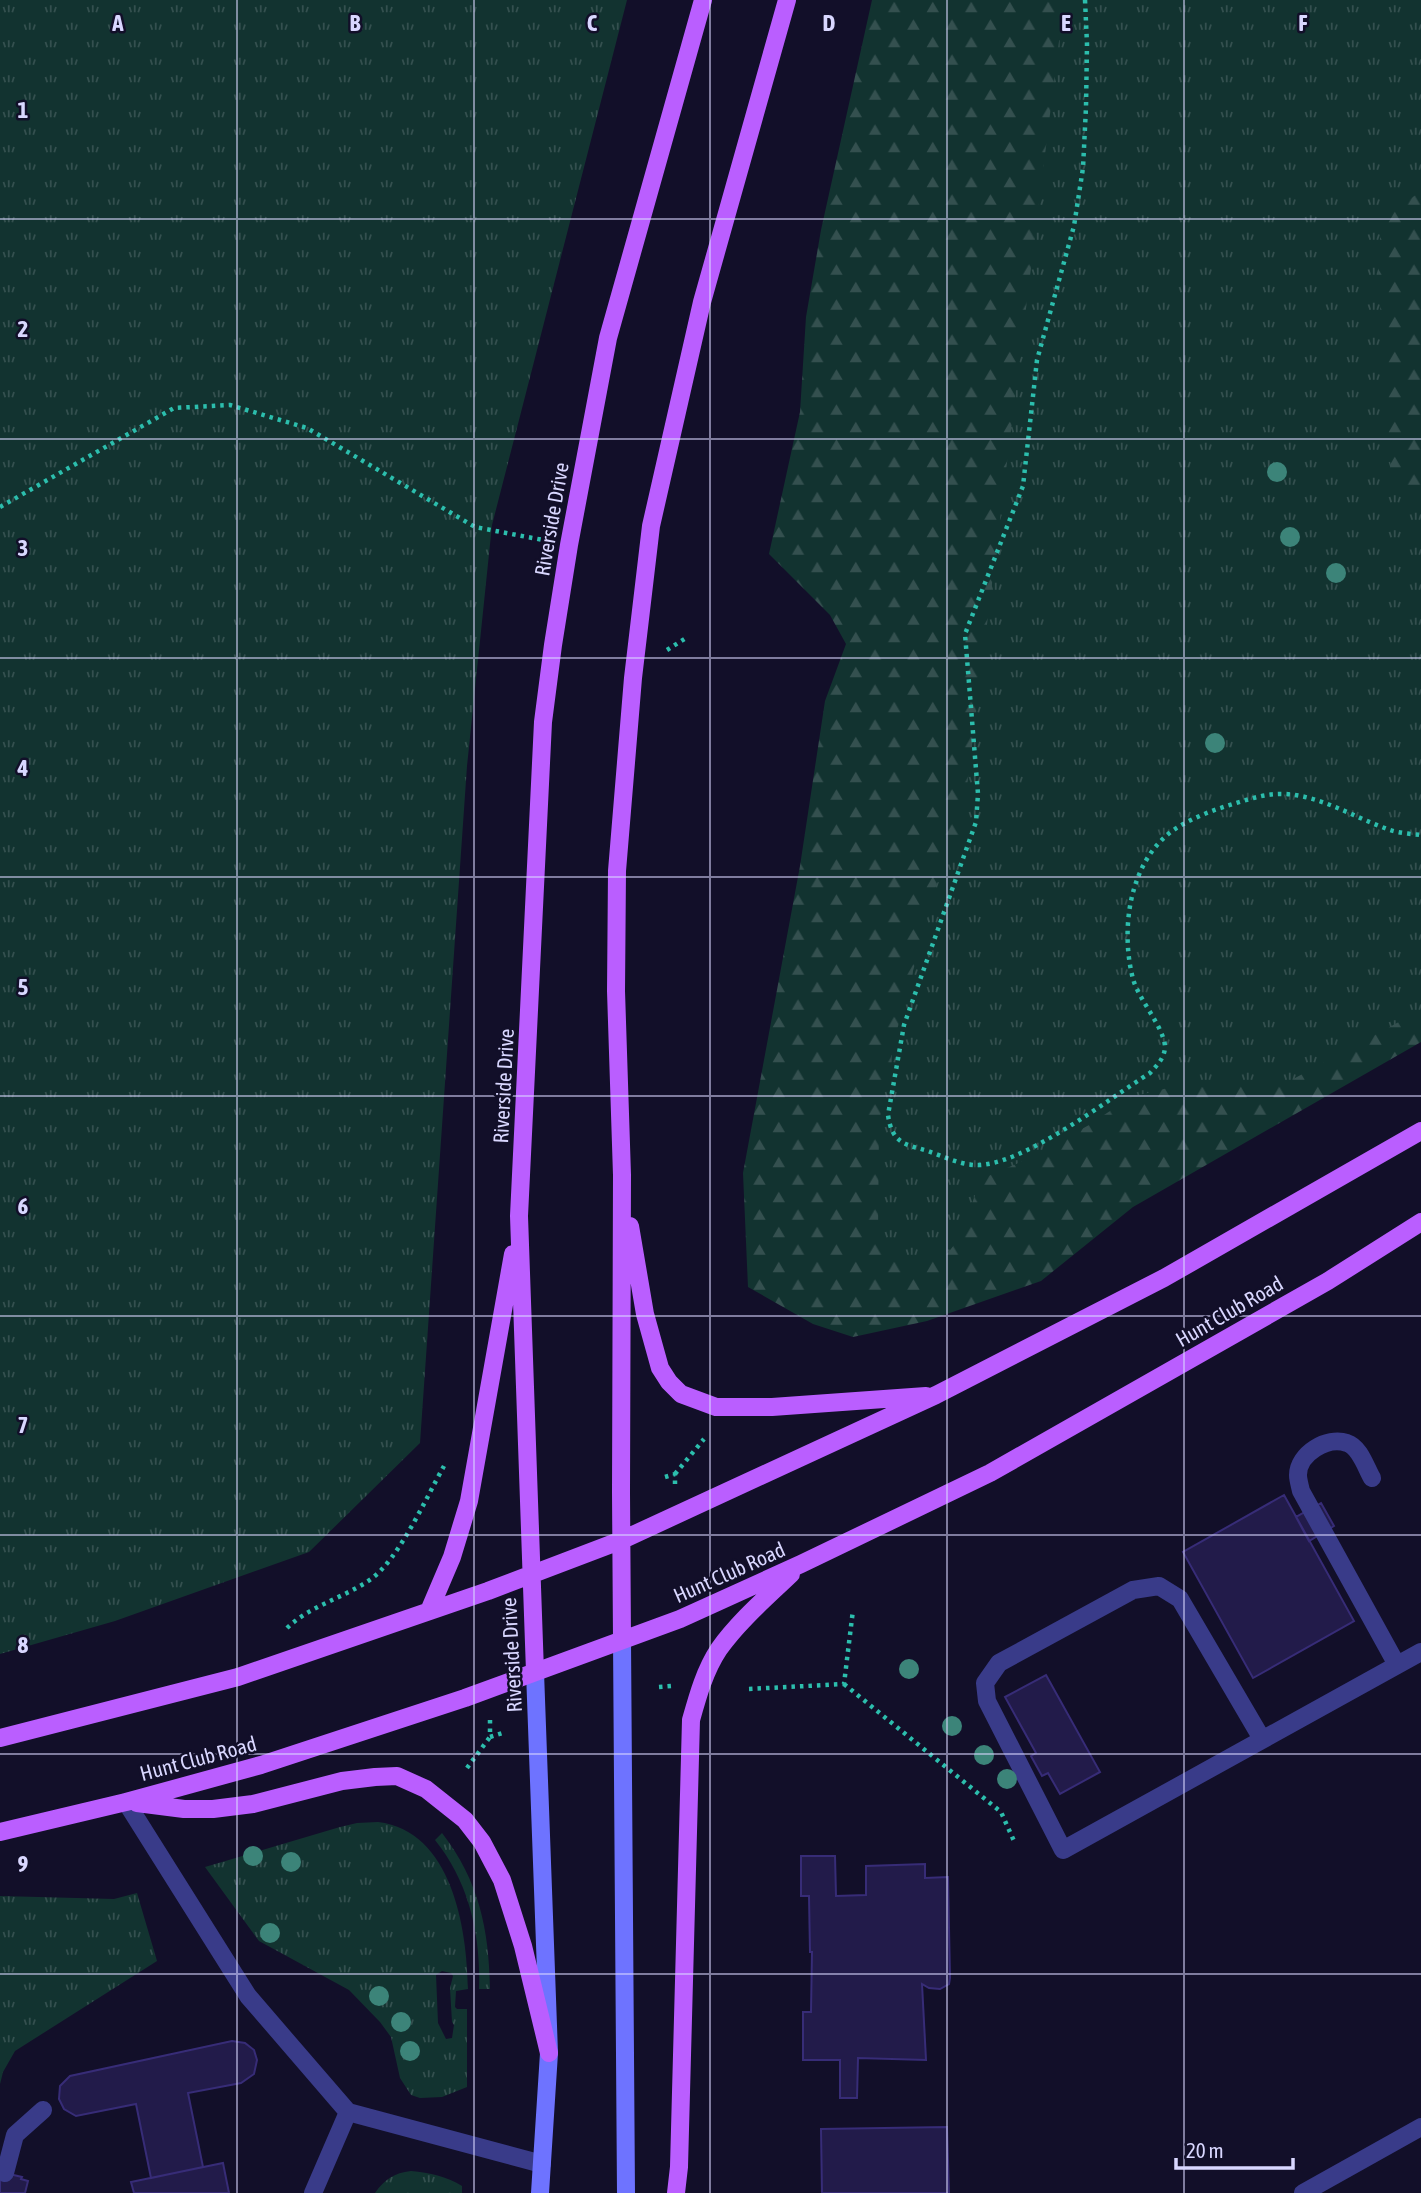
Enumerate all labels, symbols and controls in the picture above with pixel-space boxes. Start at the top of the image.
text: A [111,10,124,36]
text: B [350,10,361,36]
text: C [587,10,598,36]
text: D [823,10,836,36]
text: E [1061,10,1071,36]
text: F [1298,10,1308,36]
text: 1 [18,97,29,123]
text: 2 [18,316,28,342]
street label: Riverside Drive [529,460,573,578]
text: 3 [18,535,28,561]
text: 4 [17,755,29,781]
text: 5 [18,974,29,1000]
street label: Riverside Drive [488,1028,518,1144]
text: 6 [18,1193,29,1219]
street label: Hunt Club Road [1171,1271,1287,1351]
text: 7 [18,1412,28,1438]
street label: Hunt Club Road [670,1537,788,1607]
street label: Riverside Drive [496,1597,526,1713]
text: 8 [18,1632,29,1658]
street label: Hunt Club Road [137,1731,259,1785]
text: 9 [18,1851,29,1877]
scale bar [1176,2126,1293,2170]
text: 20 m [1186,2138,1224,2162]

